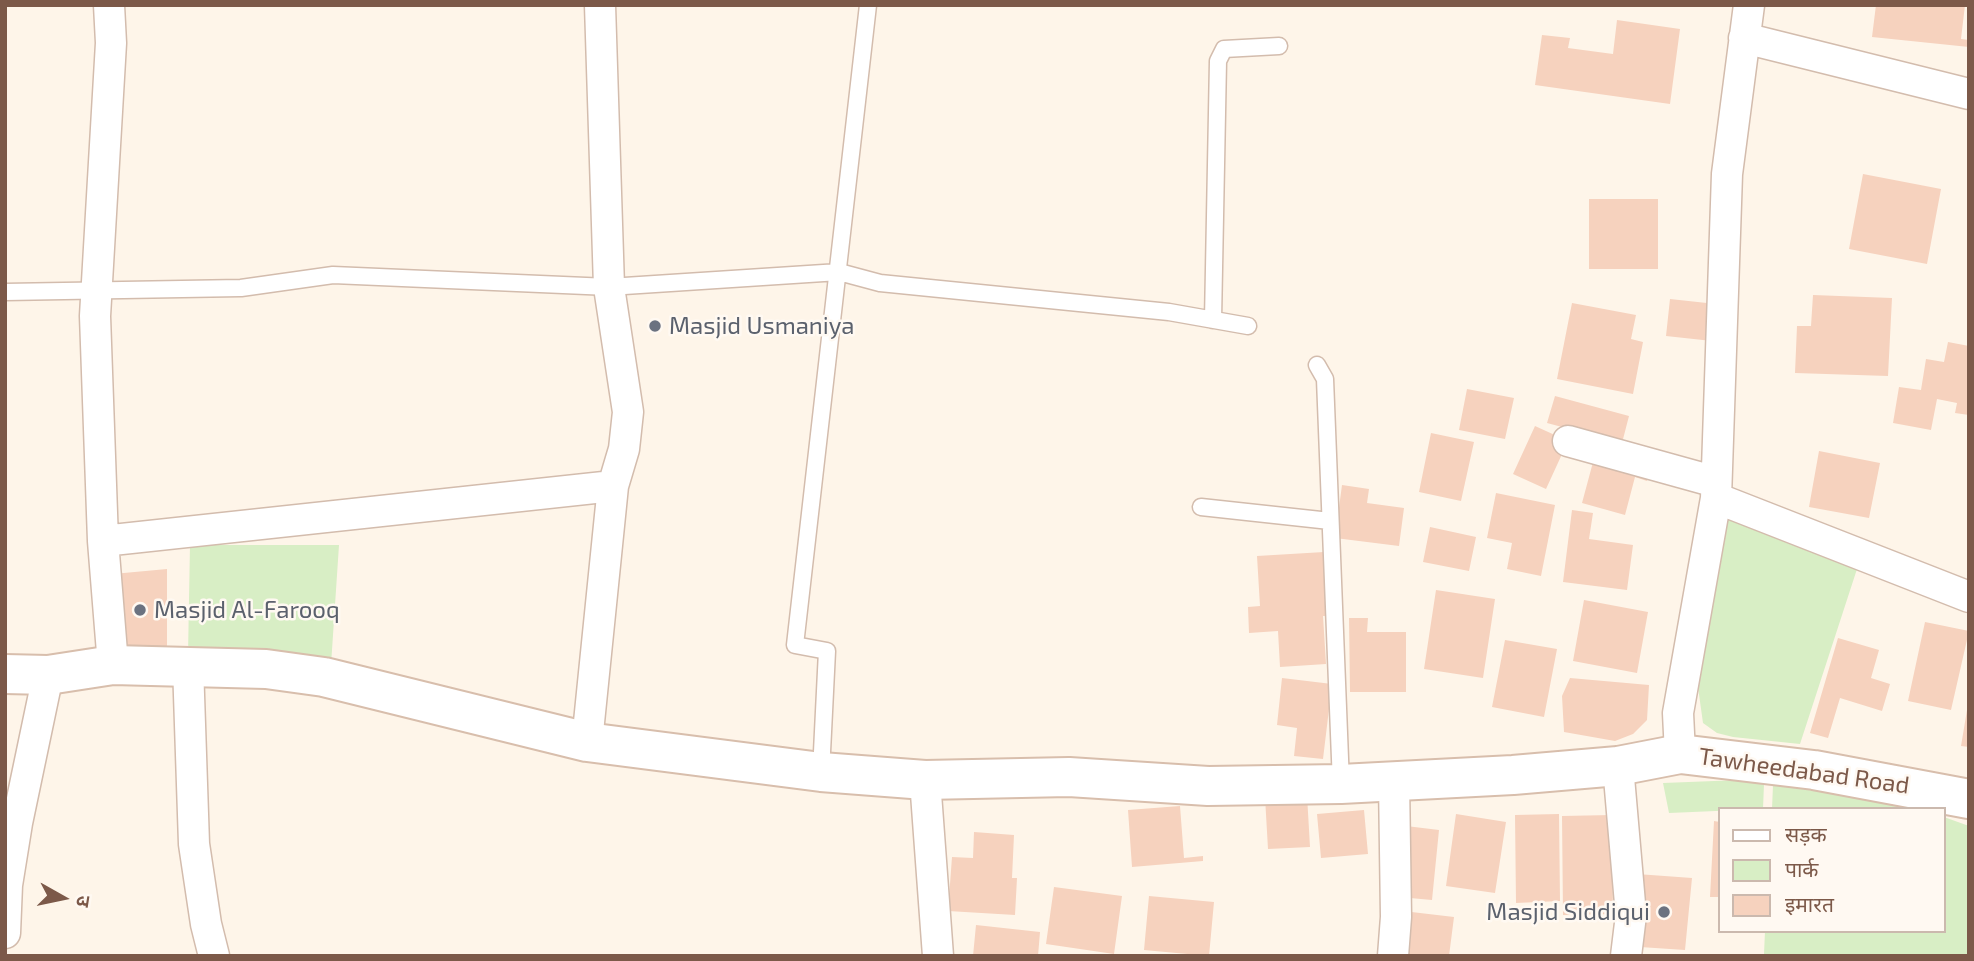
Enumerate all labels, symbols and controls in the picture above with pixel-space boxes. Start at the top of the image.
place label: Masjid Usmaniya [669,312,854,340]
marker: Masjid Usmaniya [647,318,663,334]
place label: Masjid Al-Farooq [154,596,340,624]
marker: Masjid Al-Farooq [132,602,148,618]
street label: Tawheedabad Road [1697,742,1911,800]
legend [1718,807,1946,933]
text: सड़क [1785,821,1827,846]
text: पार्क [1785,856,1819,881]
north arrow [28,863,98,933]
text: इमारत [1785,891,1834,916]
text: उ [72,894,96,909]
place label: Masjid Siddiqui [1486,898,1650,926]
marker: Masjid Siddiqui [1656,904,1672,920]

